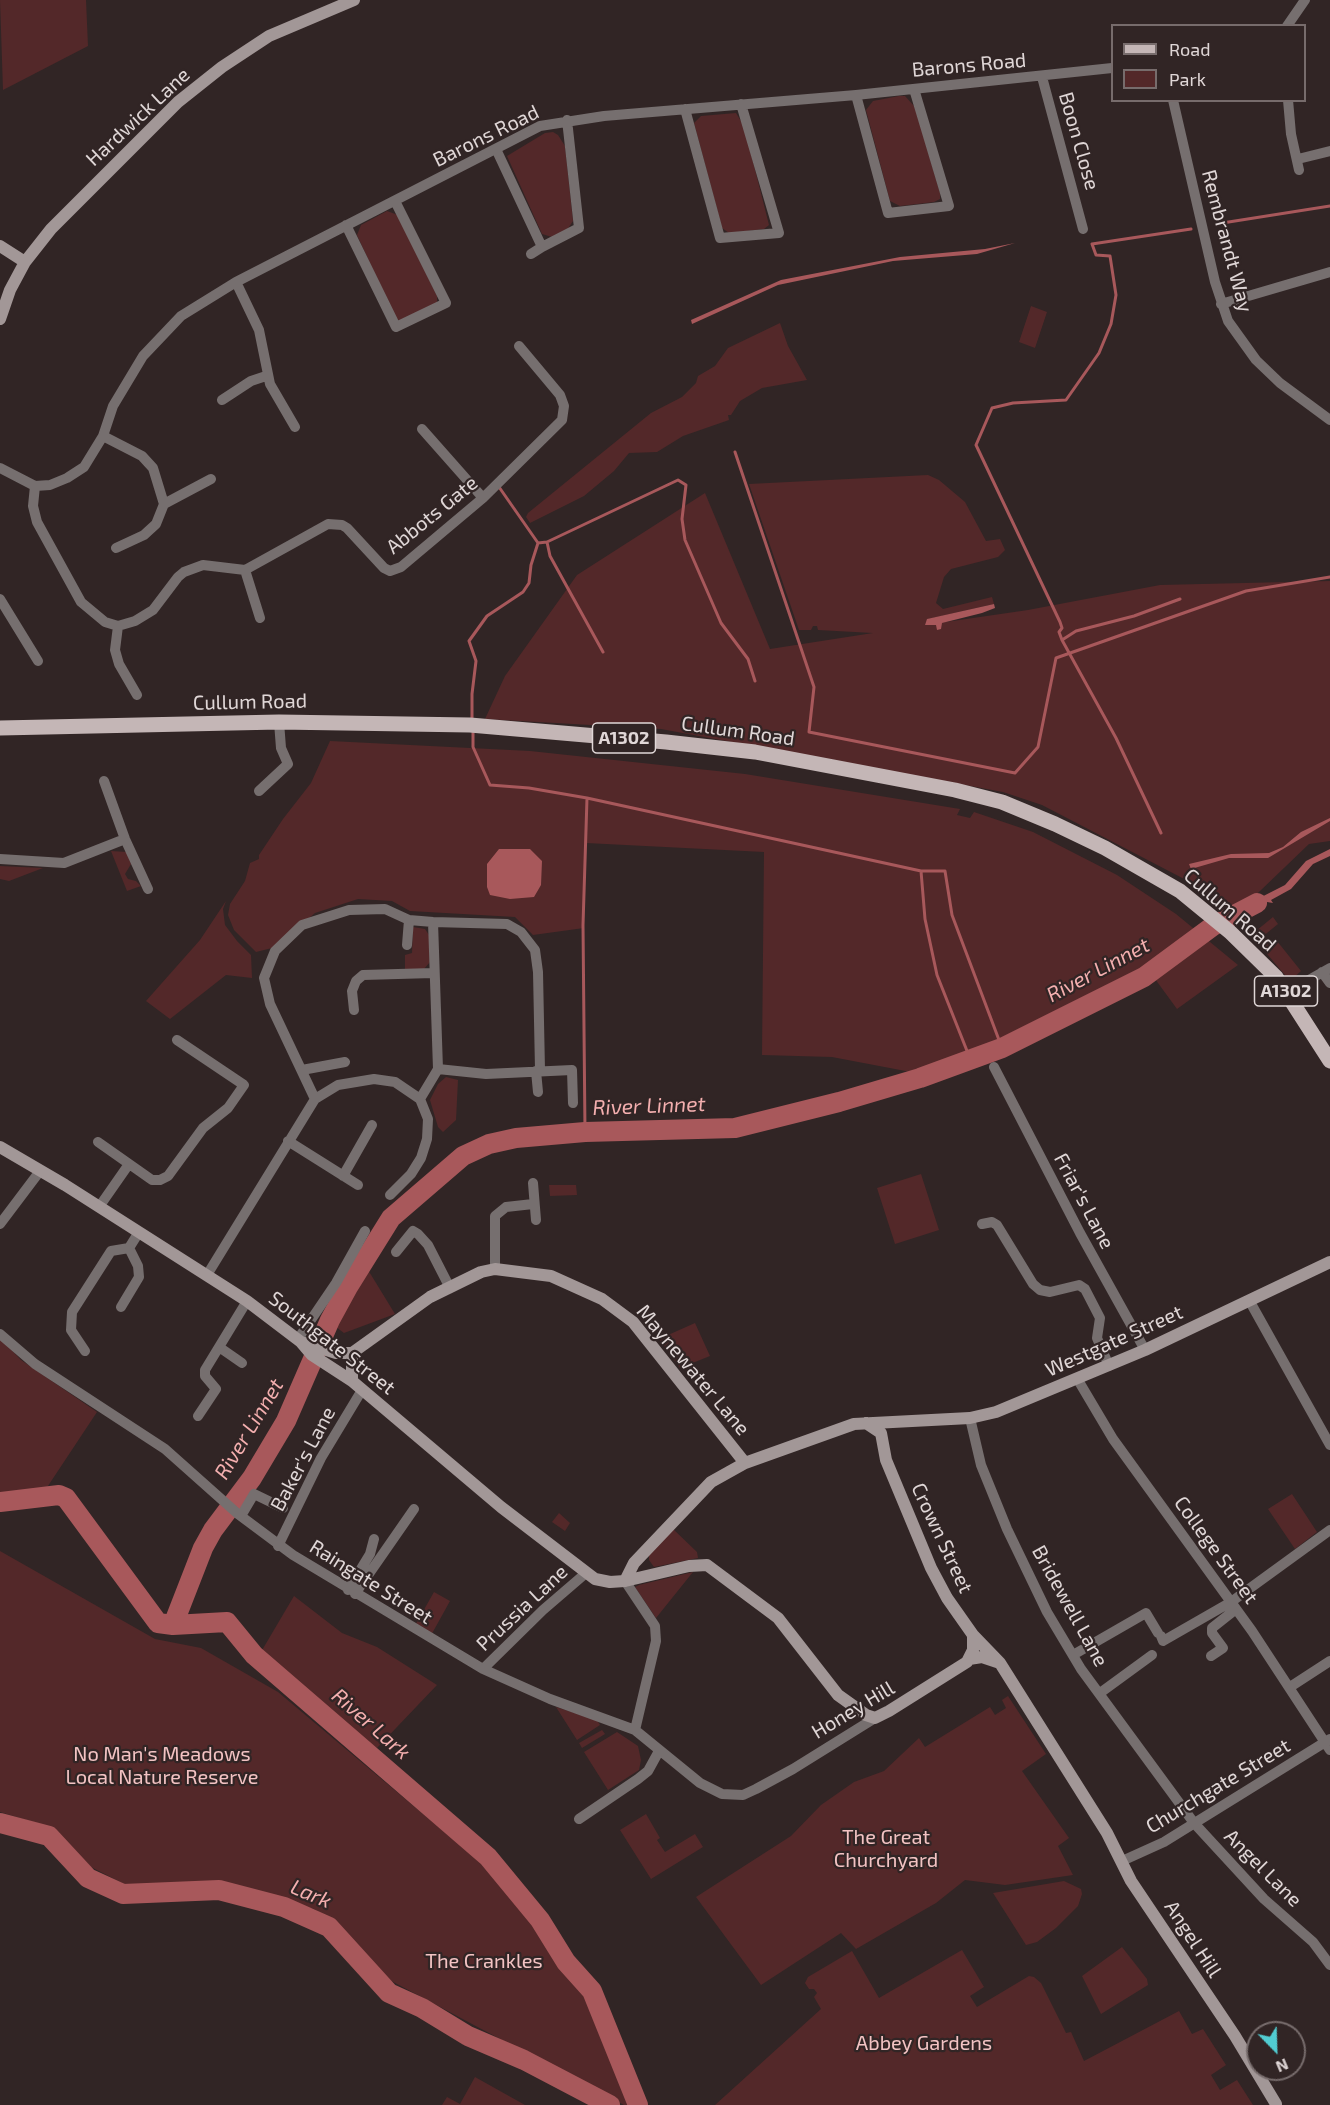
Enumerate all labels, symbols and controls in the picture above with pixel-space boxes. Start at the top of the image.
legend [1111,24,1306,102]
text: Road [1169,38,1210,60]
street label: Barons Road [911,48,1027,82]
street label: Hardwick Lane [81,63,195,171]
text: Park [1169,68,1206,90]
street label: Boon Close [1054,89,1104,193]
street label: Barons Road [429,100,543,172]
street label: Rembrandt Way [1196,167,1258,315]
street label: Abbots Gate [381,471,483,559]
street label: Cullum Road [193,689,307,715]
street label: Cullum Road [680,711,796,751]
road number: A1302 [592,723,656,753]
street label: Cullum Road [1179,864,1281,956]
water label: River Linnet [1042,932,1154,1008]
road number: A1302 [1254,976,1318,1006]
water label: River Linnet [592,1091,706,1121]
street label: Friar's Lane [1049,1149,1119,1253]
street label: Southgate Street [264,1286,400,1400]
street label: Maynewater Lane [631,1300,755,1440]
street label: Westgate Street [1042,1300,1186,1382]
water label: River Linnet [209,1374,289,1484]
street label: Baker's Lane [266,1403,340,1515]
street label: Crown Street [906,1479,978,1597]
street label: College Street [1169,1491,1263,1609]
street label: Raingate Street [305,1535,437,1629]
street label: Bridewell Lane [1027,1541,1113,1671]
street label: Prussia Lane [472,1560,572,1656]
street label: Honey Hill [807,1676,899,1744]
water label: River Lark [327,1683,415,1765]
street label: Churchgate Street [1142,1733,1294,1839]
park label: No Man's Meadows Local Nature Reserve [66,1742,258,1789]
street label: Angel Lane [1219,1824,1307,1912]
park label: The Great Churchyard [834,1825,938,1872]
water label: Lark [287,1874,335,1914]
street label: Angel Hill [1159,1896,1227,1982]
park label: The Crankles [425,1949,543,1973]
north arrow [1246,2021,1306,2081]
park label: Abbey Gardens [856,2031,992,2055]
text: N [1273,2055,1291,2077]

